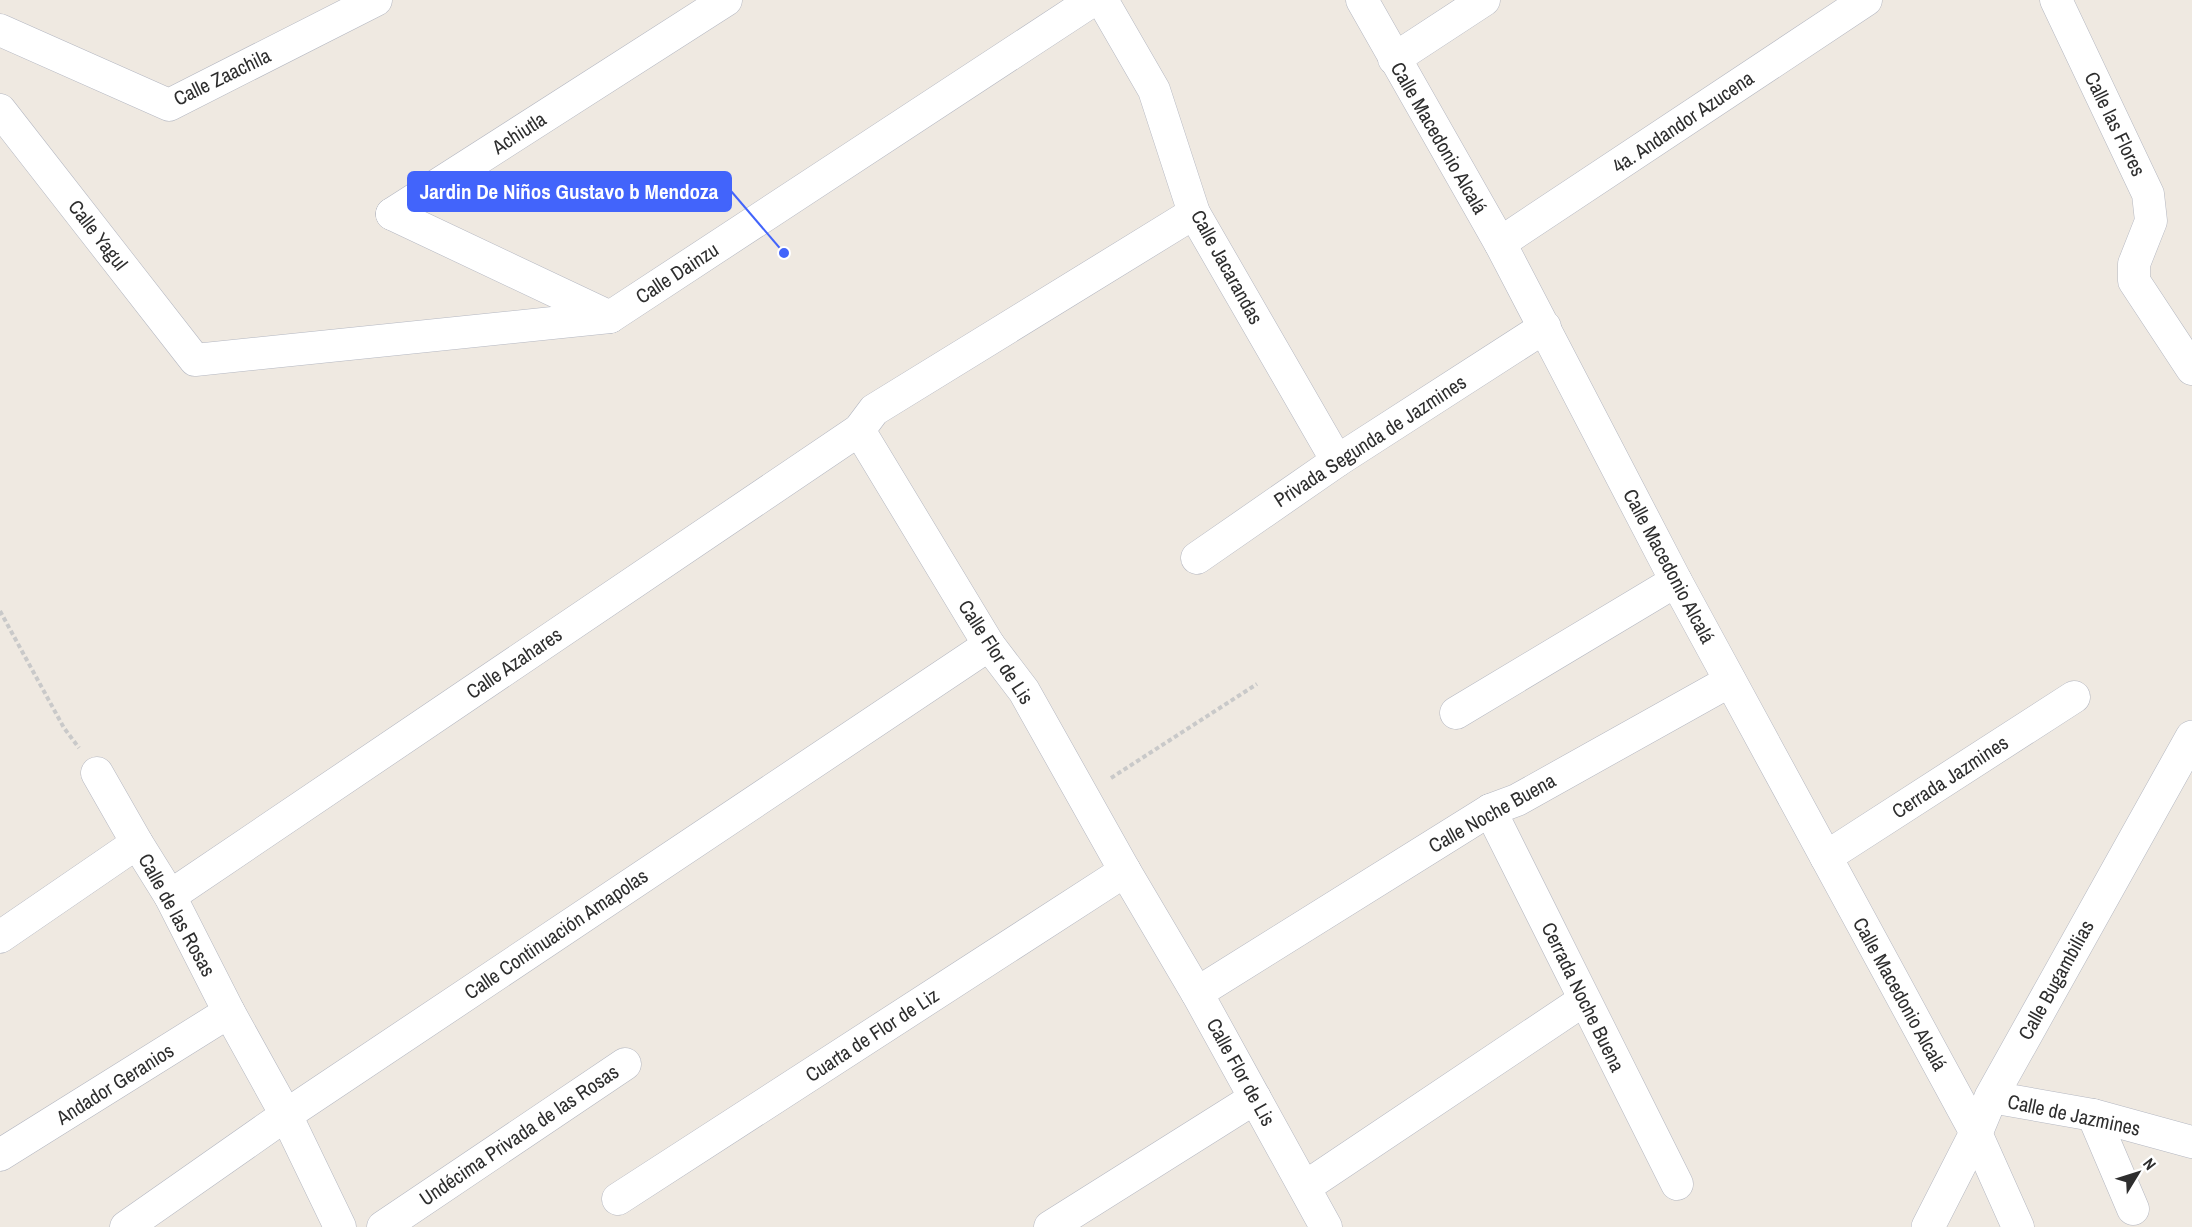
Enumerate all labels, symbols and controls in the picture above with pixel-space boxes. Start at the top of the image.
street label: Calle Zaachila [169,41,275,112]
street label: Calle Macedonio Alcalá [1385,57,1494,219]
street label: 4a. Andandor Azucena [1607,64,1759,179]
street label: Calle las Flores [2079,67,2152,180]
street label: Achiutla [486,105,551,161]
callout: Jardin De Niños Gustavo b Mendoza [408,172,731,211]
text: Jardin De Niños Gustavo b Mendoza [420,177,719,206]
street label: Calle Yagul [62,194,134,275]
street label: Calle Jacarandas [1185,205,1270,329]
street label: Calle Dainzu [630,236,723,309]
street label: Privada Segunda de Jazmines [1268,368,1471,513]
street label: Calle Macedonio Alcalá [1617,484,1722,648]
street label: Calle Flor de Lis [953,594,1040,709]
street label: Calle Azahares [460,621,567,705]
street label: Cerrada Jazmines [1886,729,2013,824]
street label: Calle Noche Buena [1423,767,1560,859]
street label: Calle de las Rosas [132,848,222,981]
street label: Calle Continuación Amapolas [459,862,653,1005]
street label: Calle Macedonio Alcalá [1847,912,1954,1075]
street label: Calle Bugambilias [2011,915,2100,1045]
street label: Cerrada Noche Buena [1536,918,1631,1076]
street label: Cuarta de Flor de Liz [800,981,944,1088]
street label: Calle Flor de Lis [1201,1013,1282,1131]
street label: Andador Geranios [50,1037,179,1131]
street label: Undécima Privada de las Rosas [414,1058,624,1212]
street label: Calle de Jazmines [2005,1087,2143,1142]
north arrow [2108,1143,2168,1203]
text: N [2138,1153,2161,1174]

